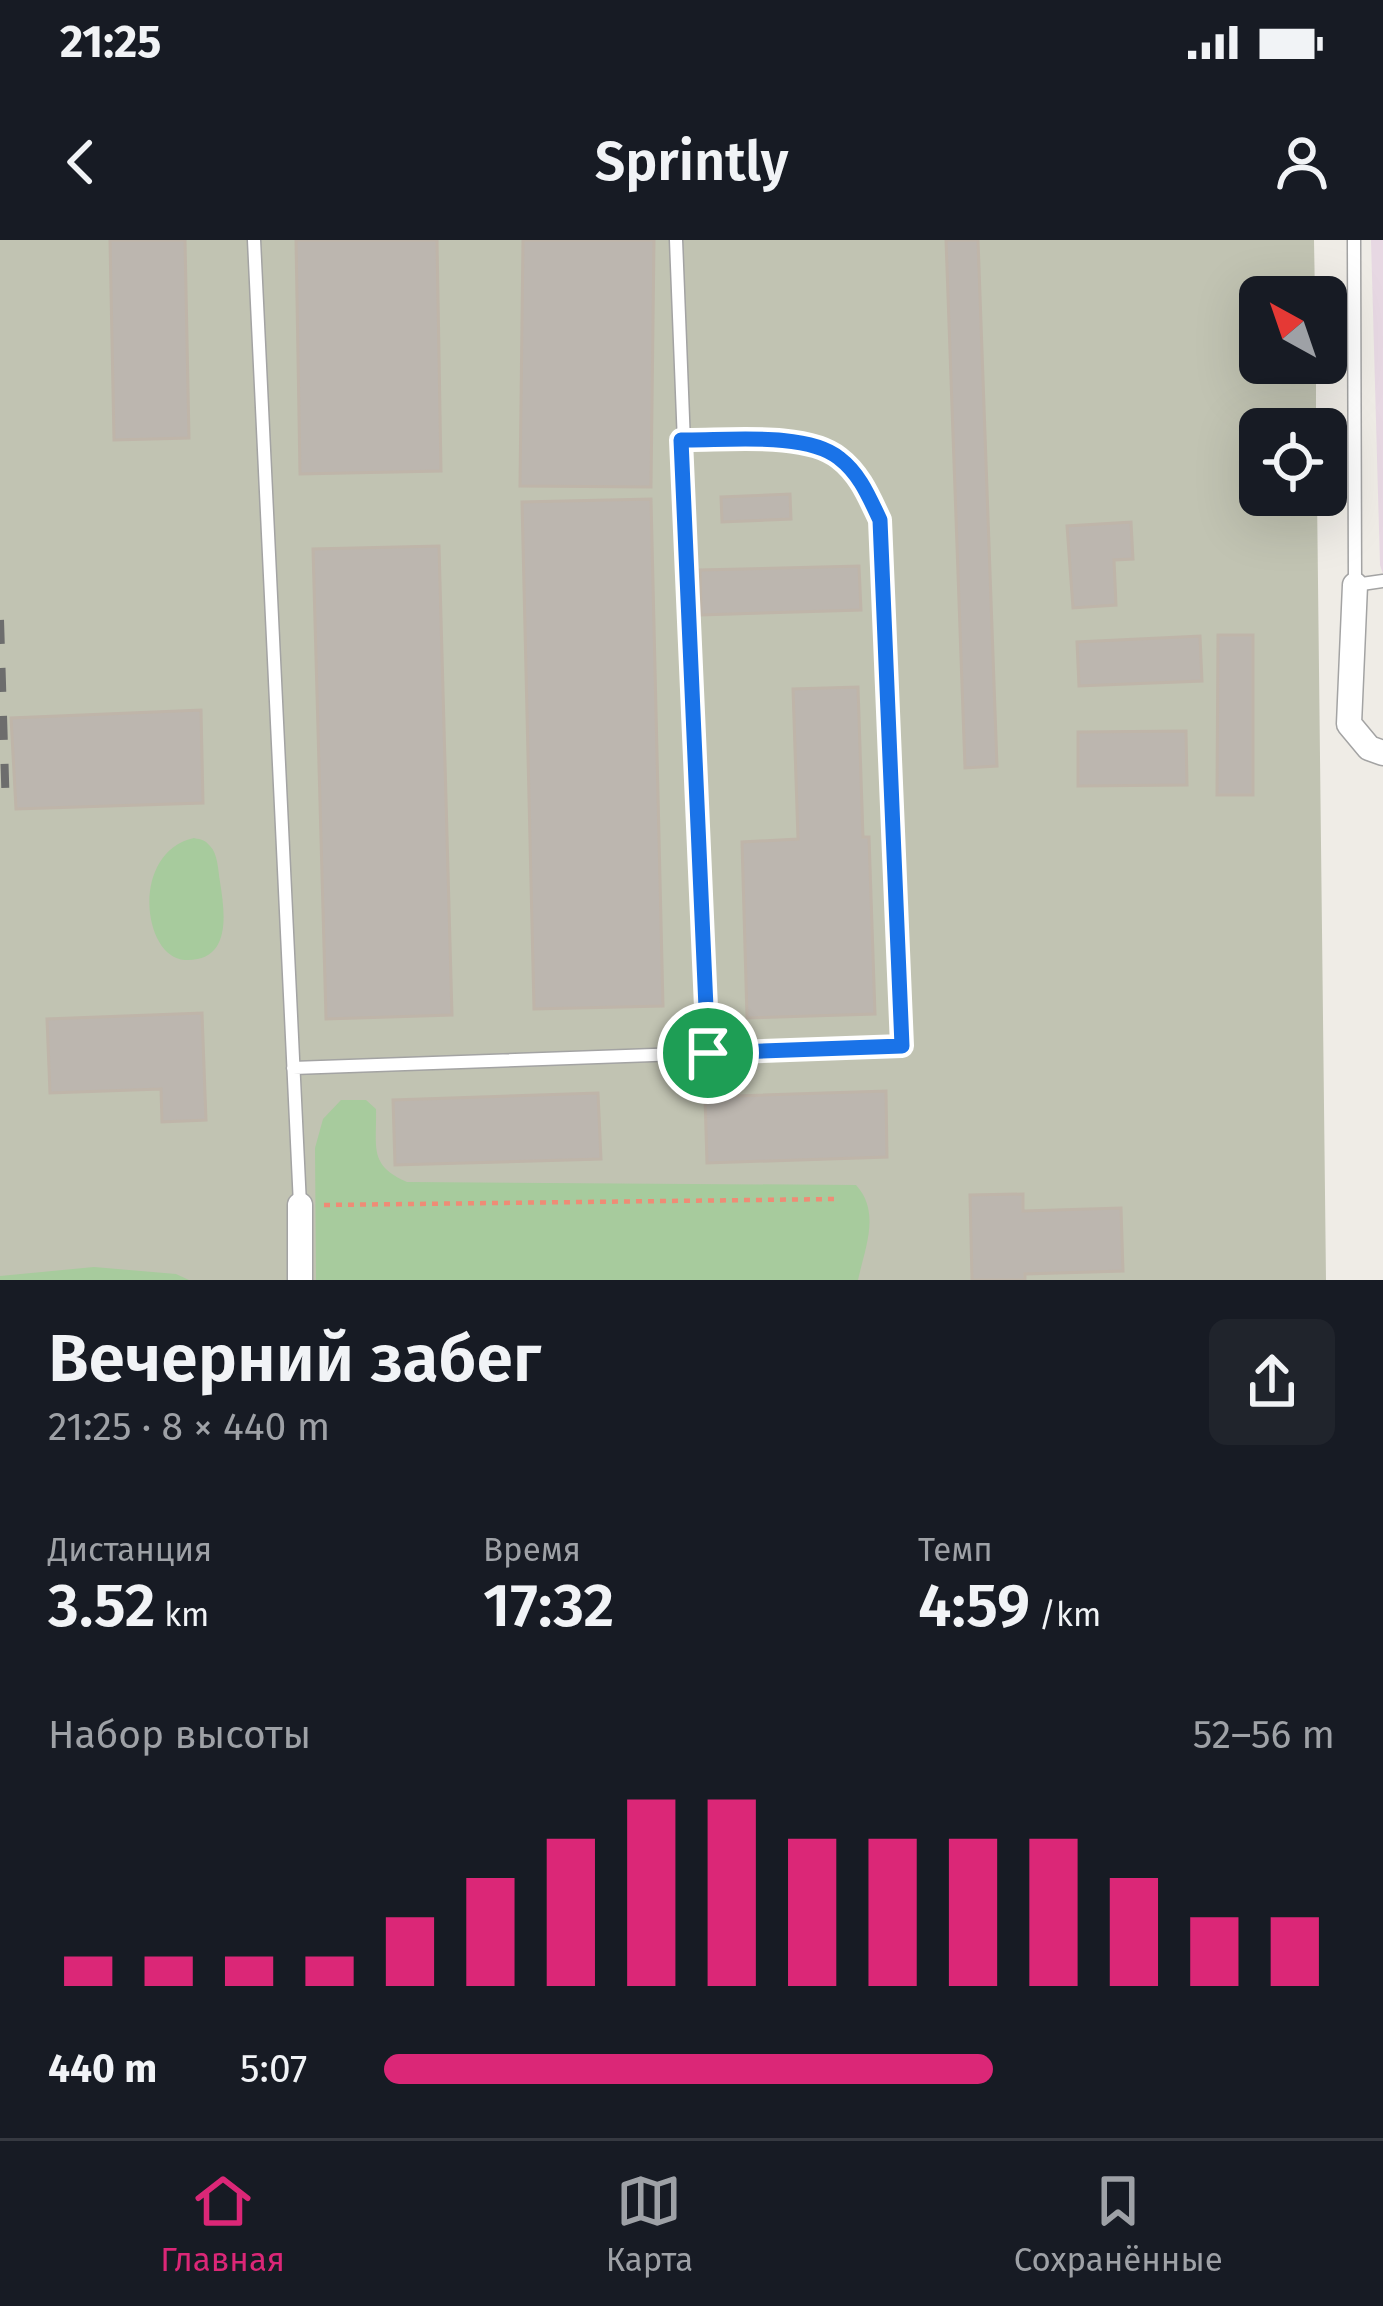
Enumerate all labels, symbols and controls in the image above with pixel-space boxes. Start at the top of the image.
text: 21:25 [60,15,161,69]
icon: back [48,129,114,195]
icon: person [1269,129,1335,195]
text: Sprintly [595,130,788,194]
north arrow [1239,276,1347,384]
map controls [1239,276,1347,516]
button: locate [1239,408,1347,516]
pin [657,1002,759,1104]
icon: arrive [675,1020,741,1086]
text: Вечерний забег [48,1319,541,1398]
button: share [1209,1319,1335,1445]
text: 21:25 · 8 × 440 m [48,1404,330,1450]
text: Дистанция [48,1530,212,1570]
text: Время [483,1530,581,1570]
text: Темп [918,1530,993,1570]
text: 3.52 [48,1570,155,1642]
text: 17:32 [483,1570,614,1642]
text: 4:59 [918,1570,1030,1642]
text: km [155,1595,209,1635]
text: /km [1030,1595,1101,1635]
text: Набор высоты [48,1712,311,1758]
text: 52–56 m [1193,1712,1335,1758]
text: 440 m [48,2046,157,2092]
text: 5:07 [240,2046,307,2092]
tab: Главная [160,2168,285,2280]
tab: Карта [606,2168,693,2280]
tab: Сохранённые [1014,2168,1223,2280]

